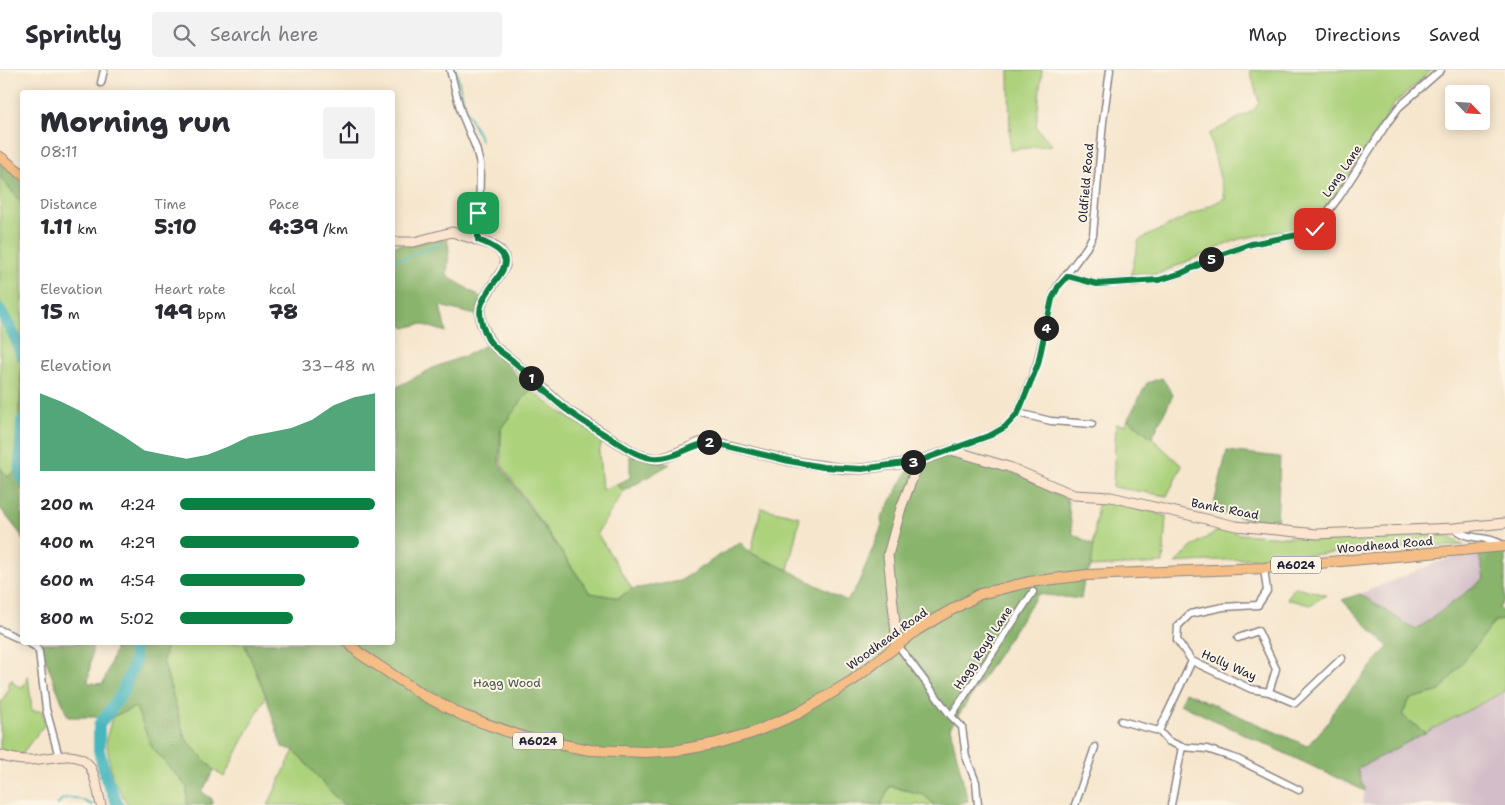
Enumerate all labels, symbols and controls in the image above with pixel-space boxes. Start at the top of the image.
search box [152,12,502,57]
text: Sprintly [25,19,122,51]
icon: search [170,21,198,49]
text: Search here [210,22,319,47]
text: Map [1249,23,1287,47]
text: Directions [1315,23,1401,47]
text: Saved [1429,23,1480,47]
north arrow [1445,85,1490,130]
map controls [1445,85,1490,130]
text: Morning run [40,103,230,141]
button: share [323,107,375,159]
text: 08:11 [40,141,78,162]
street label: Long Lane [1319,141,1366,200]
street label: Oldfield Road [1075,142,1097,223]
pin [457,192,499,234]
text: Distance [40,195,97,213]
text: Time [154,195,186,213]
text: Pace [269,195,299,213]
icon: arrive [464,199,492,227]
pin [1294,208,1336,250]
text: 1.11 [40,213,72,241]
text: 5:10 [154,213,197,241]
text: 4:39 [269,213,318,241]
icon: check [1301,215,1329,243]
text: km [72,220,97,238]
text: /km [318,220,348,238]
pin: 5 [1198,246,1224,272]
text: 5 [1207,250,1216,268]
text: Elevation [40,280,103,298]
text: Heart rate [154,280,226,298]
text: kcal [269,280,296,298]
text: 15 [40,298,63,326]
text: 149 [154,298,193,326]
text: 78 [269,298,298,326]
text: m [63,305,80,323]
text: bpm [193,305,226,323]
pin: 4 [1034,316,1058,340]
text: 4 [1042,319,1051,337]
text: Elevation [40,355,112,376]
text: 33–48 m [301,355,375,376]
pin: 1 [518,366,544,390]
text: 1 [528,369,535,387]
pin: 2 [696,430,722,454]
text: 2 [705,433,714,451]
pin: 3 [900,450,926,474]
text: 3 [909,453,918,471]
text: 200 m [40,494,93,515]
text: 4:24 [120,494,156,515]
street label: Banks Road [1190,495,1261,523]
text: 400 m [40,532,94,553]
text: 4:29 [120,532,156,553]
street label: Woodhead Road [1336,533,1434,557]
road number: A6024 [1271,556,1321,574]
text: 600 m [40,570,94,591]
text: 4:54 [120,570,155,591]
street label: Hagg Royd Lane [950,603,1016,693]
street label: Woodhead Road [843,604,931,674]
text: 800 m [40,608,94,629]
text: 5:02 [120,608,154,629]
street label: Holly Way [1199,646,1259,684]
park label: Hagg Wood [473,675,541,691]
road number: A6024 [513,732,563,749]

